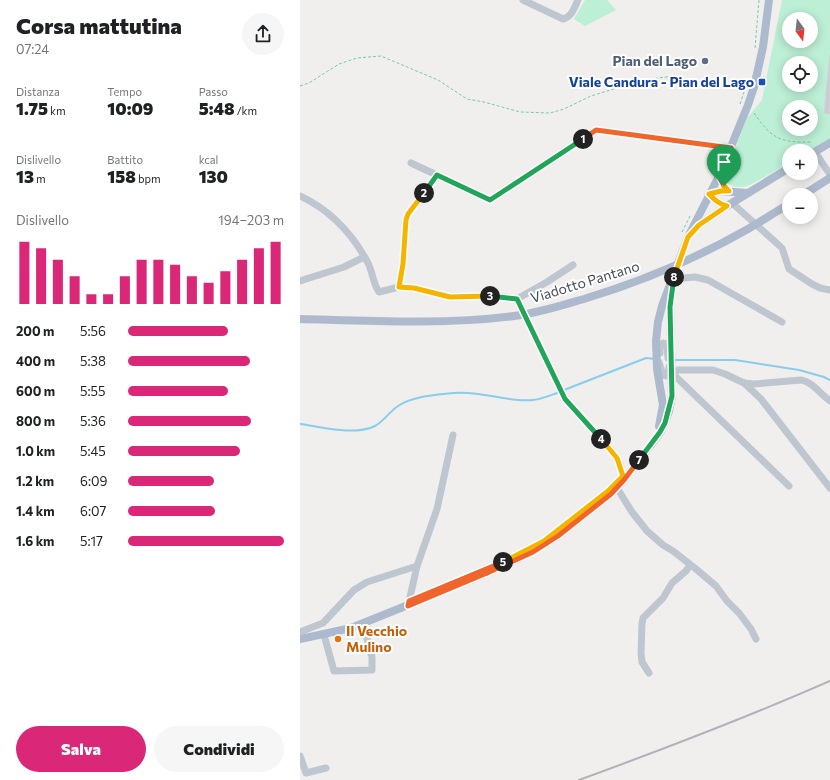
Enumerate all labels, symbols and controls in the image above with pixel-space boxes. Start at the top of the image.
text: Corsa mattutina [16,12,182,39]
north arrow [782,12,818,48]
map controls [782,12,818,224]
button: share [242,13,284,55]
text: 07:24 [16,41,49,57]
place label: Pian del Lago [612,52,697,69]
marker: Pian del Lago [700,56,710,66]
button: locate [782,56,818,92]
place label: Viale Candura - Pian del Lago [569,73,754,90]
marker: Viale Candura - Pian del Lago [757,77,767,87]
text: Distanza [16,85,60,98]
text: Tempo [107,85,142,98]
text: Passo [199,85,228,98]
text: 1.75 [16,98,48,119]
text: 10:09 [107,98,153,119]
text: 5:48 [199,98,235,119]
button: layers [782,100,818,136]
text: km [48,104,66,117]
text: /km [235,104,257,117]
pin: 1 [573,129,593,149]
text: 1 [581,132,585,145]
button: + [782,144,818,180]
pin [707,145,741,186]
icon: arrive [713,151,735,173]
text: Dislivello [16,153,61,166]
text: Battito [107,153,143,166]
text: kcal [199,153,218,166]
text: 13 [16,166,34,187]
text: 158 [107,166,136,187]
text: 130 [199,166,228,187]
text: m [34,172,46,185]
text: bpm [136,172,161,185]
pin: 2 [414,183,434,203]
text: 2 [421,186,427,199]
button: − [782,188,818,224]
text: Dislivello [16,212,69,228]
text: 194–203 m [218,212,284,228]
street label: Viadotto Pantano [528,257,641,306]
pin: 8 [664,267,684,287]
text: 8 [671,270,677,283]
pin: 3 [480,286,500,306]
text: 3 [487,289,493,302]
text: 200 m [16,323,54,339]
text: 5:56 [80,323,106,339]
text: 400 m [16,353,55,369]
text: 5:38 [80,353,106,369]
text: 600 m [16,383,55,399]
text: 5:55 [80,383,105,399]
text: 800 m [16,413,55,429]
text: 5:36 [80,413,106,429]
pin: 4 [591,429,611,449]
text: 4 [598,432,604,445]
text: 1.0 km [16,443,55,459]
text: 5:45 [80,443,106,459]
pin: 7 [629,450,649,470]
text: 7 [636,453,642,466]
text: 1.2 km [16,473,54,489]
text: 6:09 [80,473,107,489]
text: 1.4 km [16,503,55,519]
text: 6:07 [80,503,106,519]
text: 1.6 km [16,533,54,549]
text: 5:17 [80,533,103,549]
pin: 5 [493,552,513,572]
text: 5 [500,555,506,568]
place label: Il Vecchio Mulino [346,622,407,655]
marker: Il Vecchio Mulino [333,634,343,644]
button: Salva [16,726,146,772]
button: Condividi [154,726,284,772]

